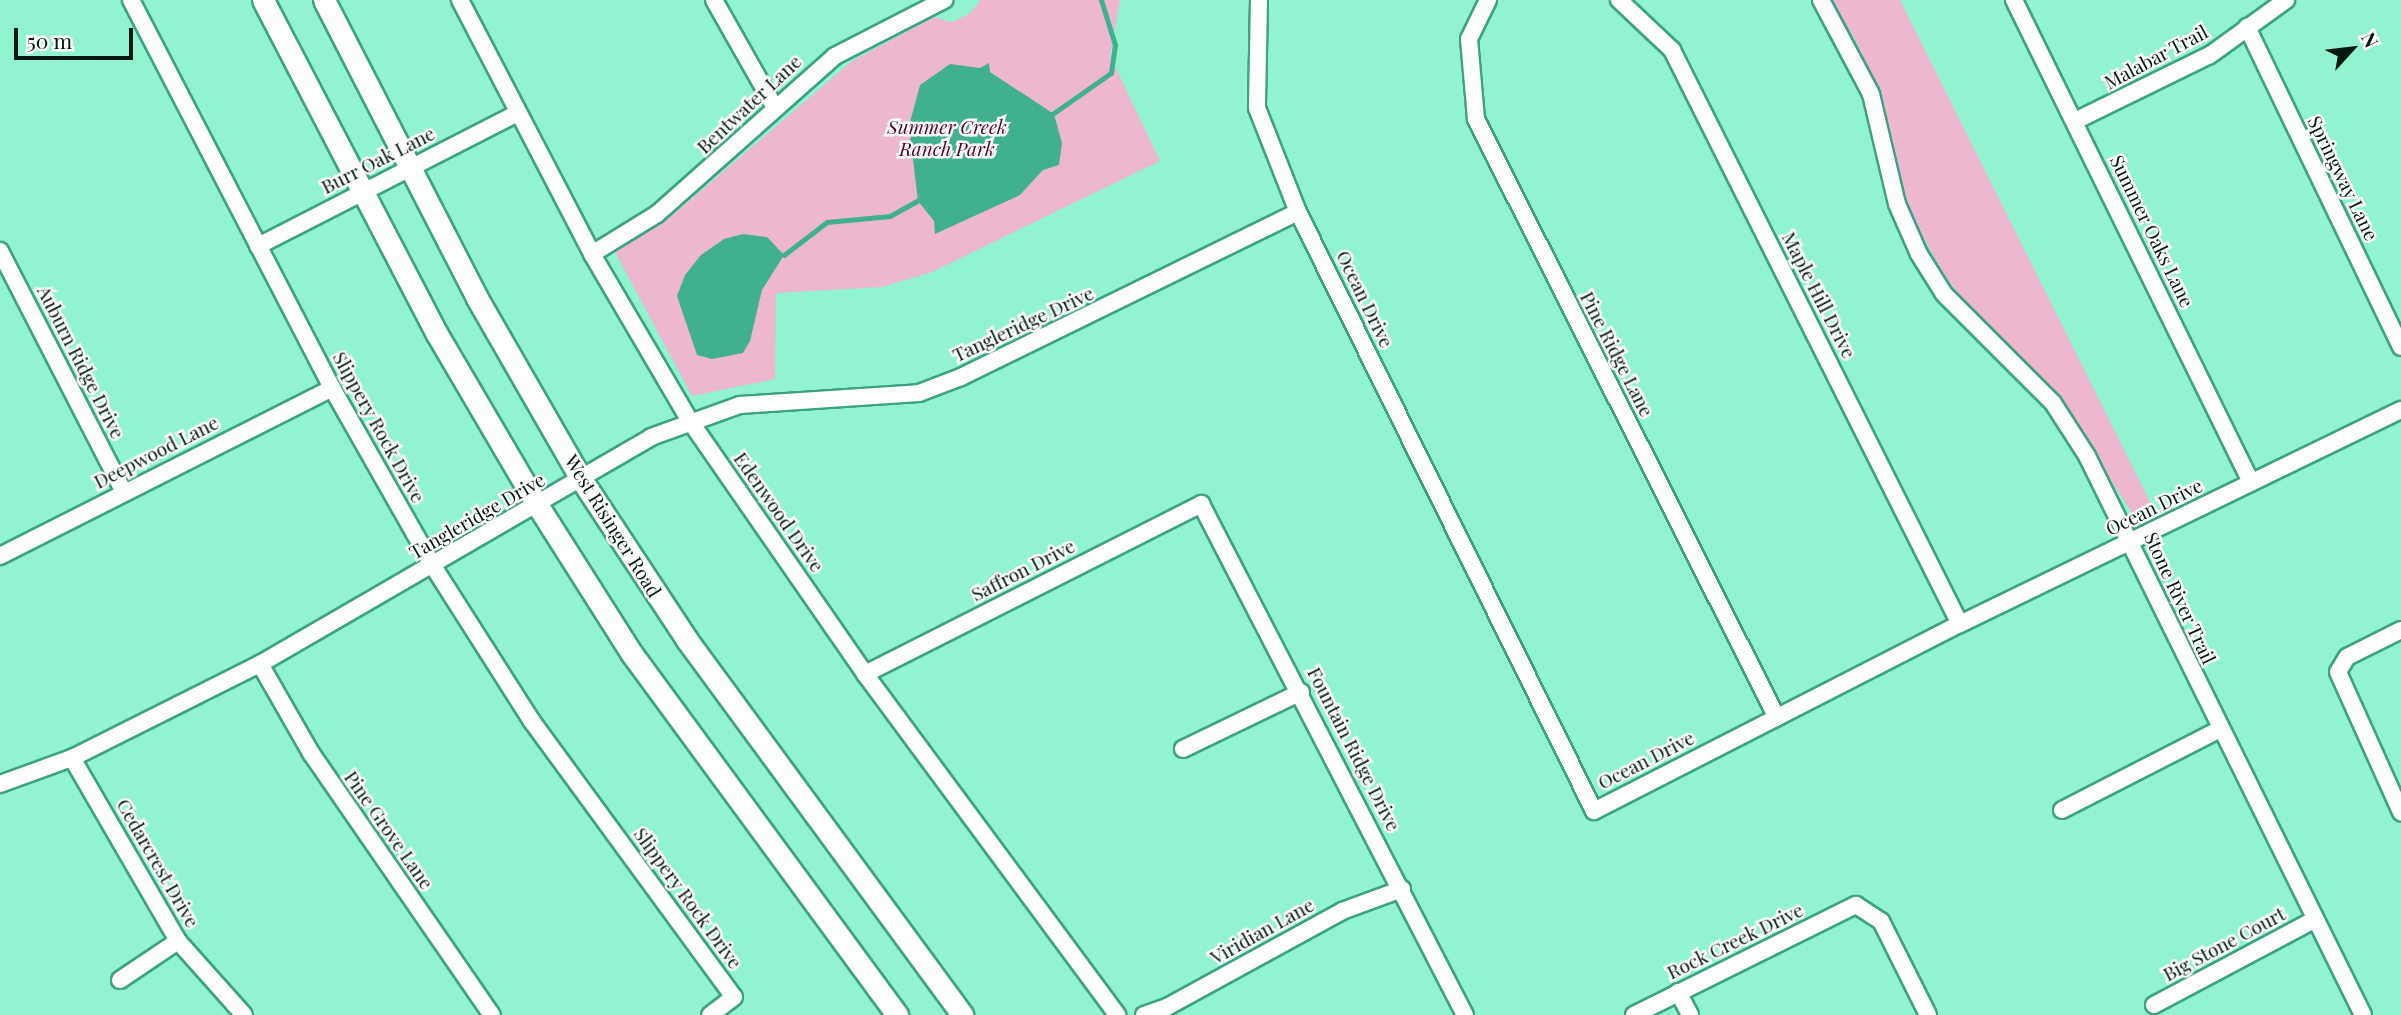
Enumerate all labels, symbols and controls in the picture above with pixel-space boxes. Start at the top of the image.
scale bar [18,14,136,58]
north arrow [2317,14,2387,84]
street label: Malabar Trail [2100,20,2212,94]
text: 50 m [27,26,72,54]
text: N [2356,27,2385,51]
street label: Bentwater Lane [692,50,806,158]
street label: Springway Lane [2303,112,2383,244]
park label: Summer Creek Ranch Park [887,116,1007,160]
street label: Burr Oak Lane [317,122,439,198]
street label: Summer Oaks Lane [2105,151,2199,311]
street label: Maple Hill Drive [1777,228,1861,362]
street label: Ocean Drive [1332,247,1398,351]
street label: Tangleridge Drive [949,281,1097,367]
street label: Auburn Ridge Drive [33,282,129,442]
street label: Pine Ridge Lane [1576,288,1658,420]
street label: Slippery Rock Drive [328,347,430,507]
street label: Deepwood Lane [90,411,222,493]
street label: Edenwood Drive [729,448,829,576]
street label: West Risinger Road [560,450,666,602]
street label: Tangleridge Drive [405,468,549,564]
street label: Ocean Drive [2102,474,2206,540]
street label: Stone River Trail [2139,528,2221,668]
street label: Saffron Drive [967,534,1079,606]
street label: Fountain Ridge Drive [1303,663,1405,835]
street label: Ocean Drive [1594,726,1698,794]
street label: Pine Grove Lane [340,766,438,894]
street label: Cedarcrest Drive [112,795,204,931]
street label: Slippery Rock Drive [629,823,747,973]
street label: Viridian Lane [1206,893,1318,969]
street label: Rock Creek Drive [1663,898,1807,984]
street label: Big Stone Court [2159,902,2289,986]

